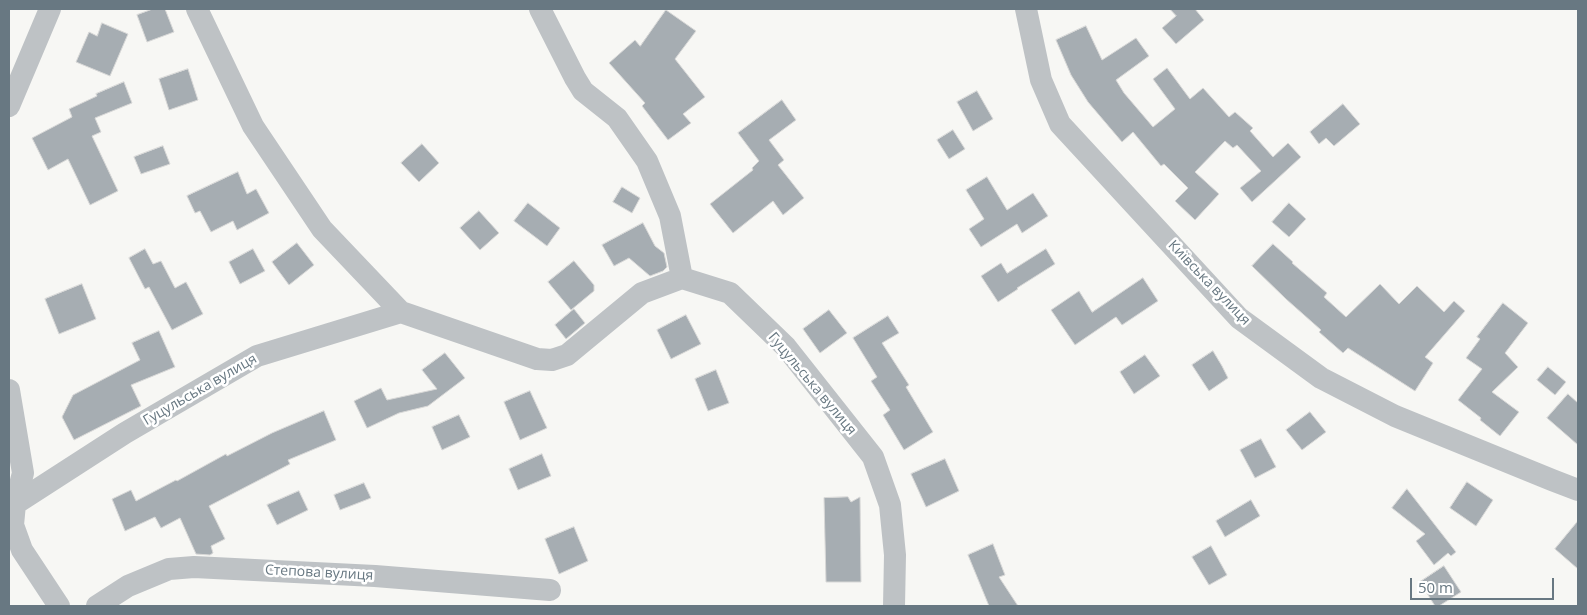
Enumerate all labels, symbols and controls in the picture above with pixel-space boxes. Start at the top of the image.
street label: Київська вулиця [1164,237,1254,329]
street label: Гуцульська вулиця [764,329,860,439]
street label: Гуцульська вулиця [140,351,260,429]
street label: Степова вулиця [264,562,374,584]
scale bar [1412,568,1556,600]
text: 50 m [1418,577,1453,597]

